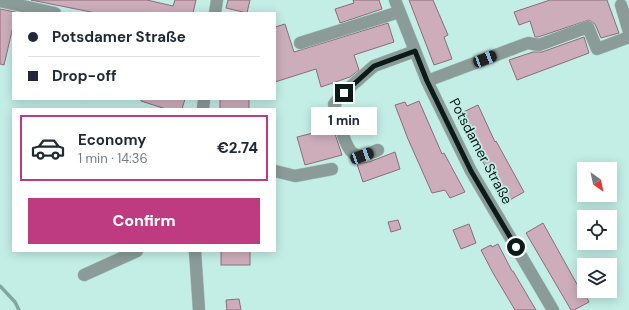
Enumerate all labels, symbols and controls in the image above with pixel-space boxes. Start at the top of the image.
text: Potsdamer Straße [52,27,186,47]
car [472,49,498,69]
text: Drop-off [52,66,117,86]
route end [335,84,353,102]
street label: Potsdamer Straße [445,95,517,207]
callout: 1 min [311,107,377,135]
text: 1 min [328,112,360,129]
icon: car [30,130,66,166]
text: Economy [78,130,146,150]
text: €2.74 [217,138,258,158]
car [349,146,375,166]
text: 1 min · 14:36 [78,150,148,167]
north arrow [577,162,617,202]
map controls [577,162,617,298]
button: Confirm [28,198,260,244]
button: locate [577,210,617,250]
route start [507,238,525,256]
button: layers [577,258,617,298]

